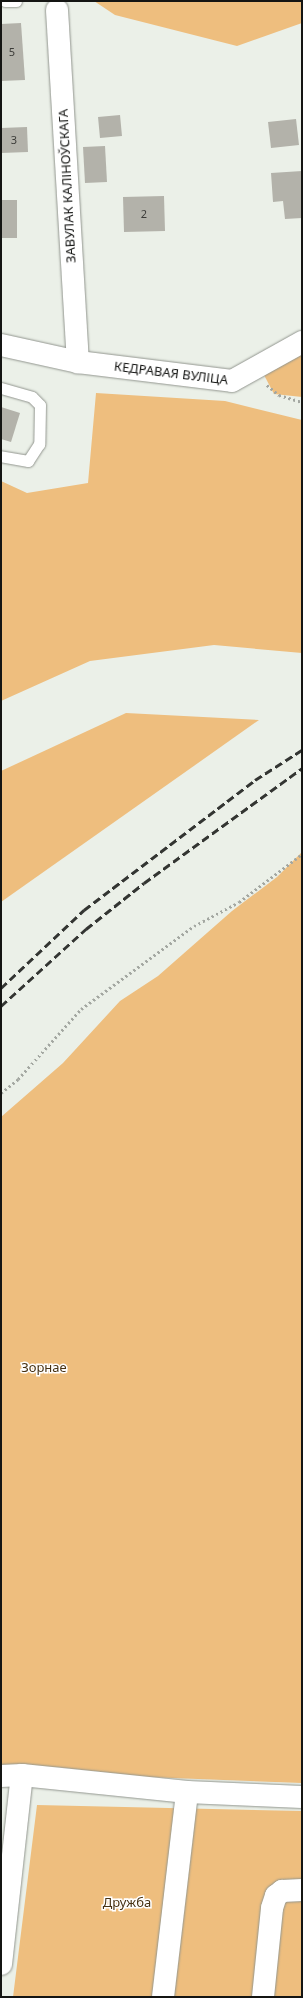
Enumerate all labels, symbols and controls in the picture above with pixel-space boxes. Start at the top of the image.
house number: 5 [9,45,15,59]
street label: ЗАВУЛАК КАЛІНОЎСКАГА [55,108,79,264]
house number: 3 [11,133,17,147]
house number: 2 [141,207,147,221]
street label: КЕДРАВАЯ ВУЛІЦА [113,358,229,388]
park label: Зорнае [21,1359,67,1375]
park label: Дружба [103,1894,151,1910]

